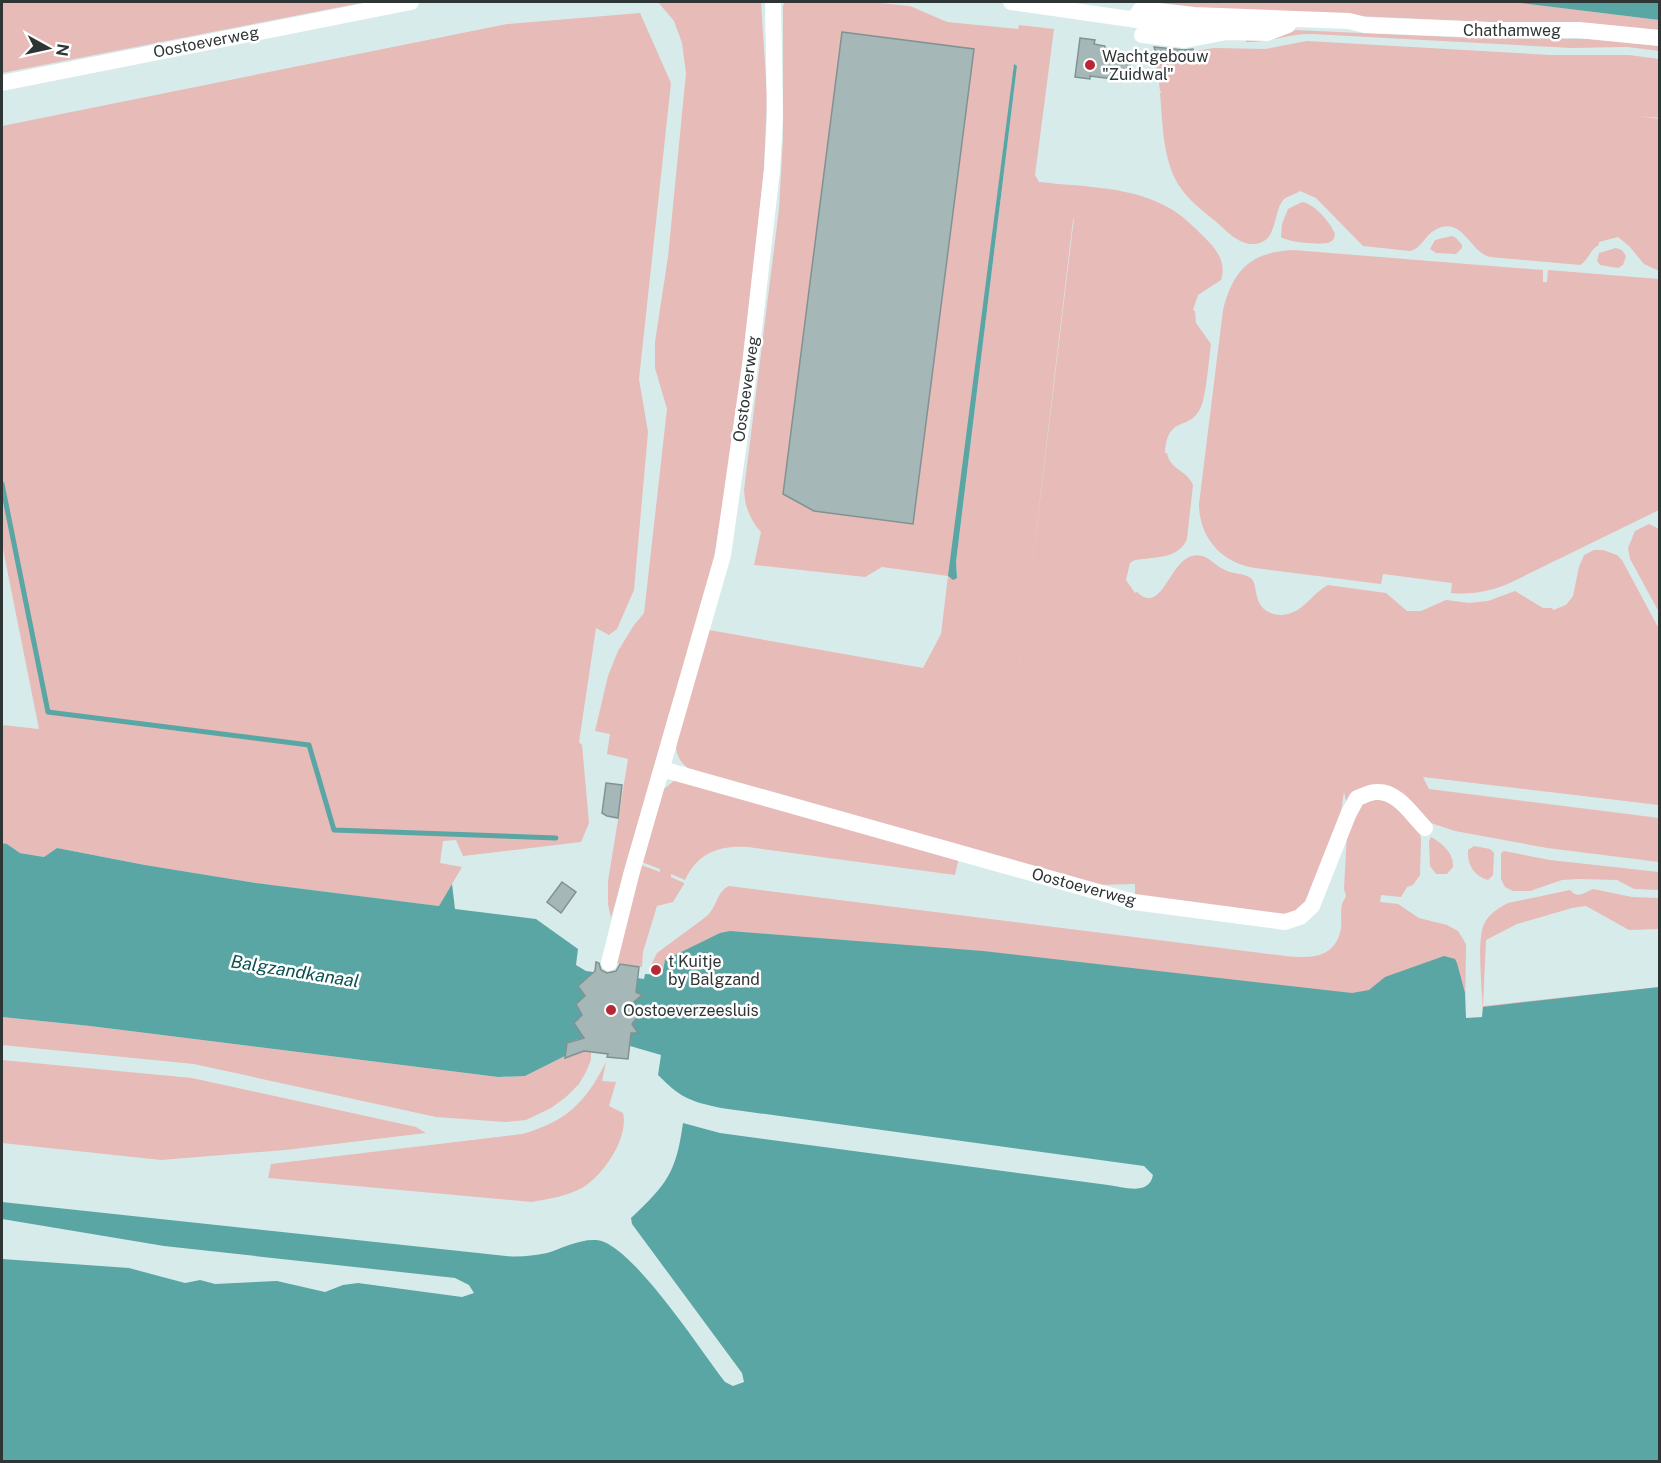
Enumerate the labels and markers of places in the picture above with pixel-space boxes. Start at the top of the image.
place label: Wachtgebouw "Zuidwal" [1102,47,1209,84]
marker: Wachtgebouw "Zuidwal" [1083,58,1097,72]
place label: t Kuitje by Balgzand [668,952,760,989]
marker: t Kuitje by Balgzand [649,963,663,977]
place label: Oostoeverzeesluis [623,1001,759,1020]
marker: Oostoeverzeesluis [604,1003,618,1017]

